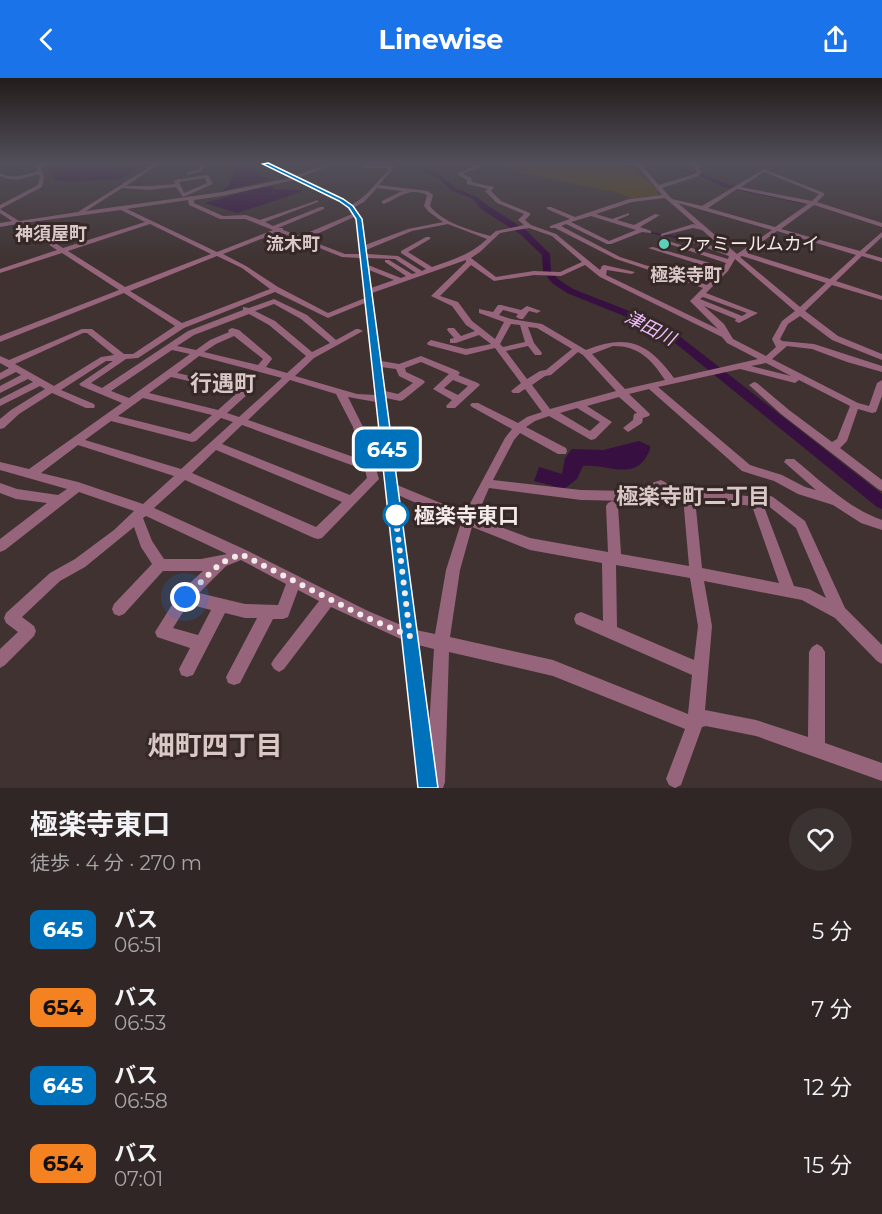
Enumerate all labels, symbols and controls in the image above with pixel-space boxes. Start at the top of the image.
icon: back [30,23,63,56]
text: Linewise [379,23,503,56]
icon: share [819,23,852,56]
district label: 神須屋町 [15,223,87,245]
district label: 流木町 [266,233,320,255]
place label: ファミールムカイ [676,233,820,255]
marker: ファミールムカイ [657,237,671,251]
district label: 極楽寺町 [650,264,722,286]
water label: 津田川 [621,306,681,351]
district label: 行遇町 [190,370,256,397]
line badge: 645 [352,430,422,469]
text: 645 [367,437,407,462]
district label: 極楽寺町二丁目 [616,483,770,510]
marker: 極楽寺東口 [383,502,409,528]
place label: 極楽寺東口 [414,503,519,528]
your location [170,582,200,612]
district label: 畑町四丁目 [148,729,283,762]
text: 極楽寺東口 [30,807,170,841]
button: heart [789,808,852,871]
text: 徒歩 · 4 分 · 270 m [30,851,202,875]
text: バス [114,906,158,933]
text: 645 [43,917,83,942]
text: 5 分 [812,918,852,945]
text: 06:51 [114,933,162,957]
text: バス [114,984,158,1011]
text: 654 [43,995,83,1020]
text: 7 分 [811,996,852,1023]
text: 06:53 [114,1011,166,1035]
text: バス [114,1062,158,1089]
text: 645 [43,1073,83,1098]
text: 12 分 [804,1074,852,1101]
text: 06:58 [114,1089,168,1113]
text: バス [114,1140,158,1167]
text: 654 [43,1151,83,1176]
text: 15 分 [804,1152,852,1179]
text: 07:01 [114,1167,163,1191]

